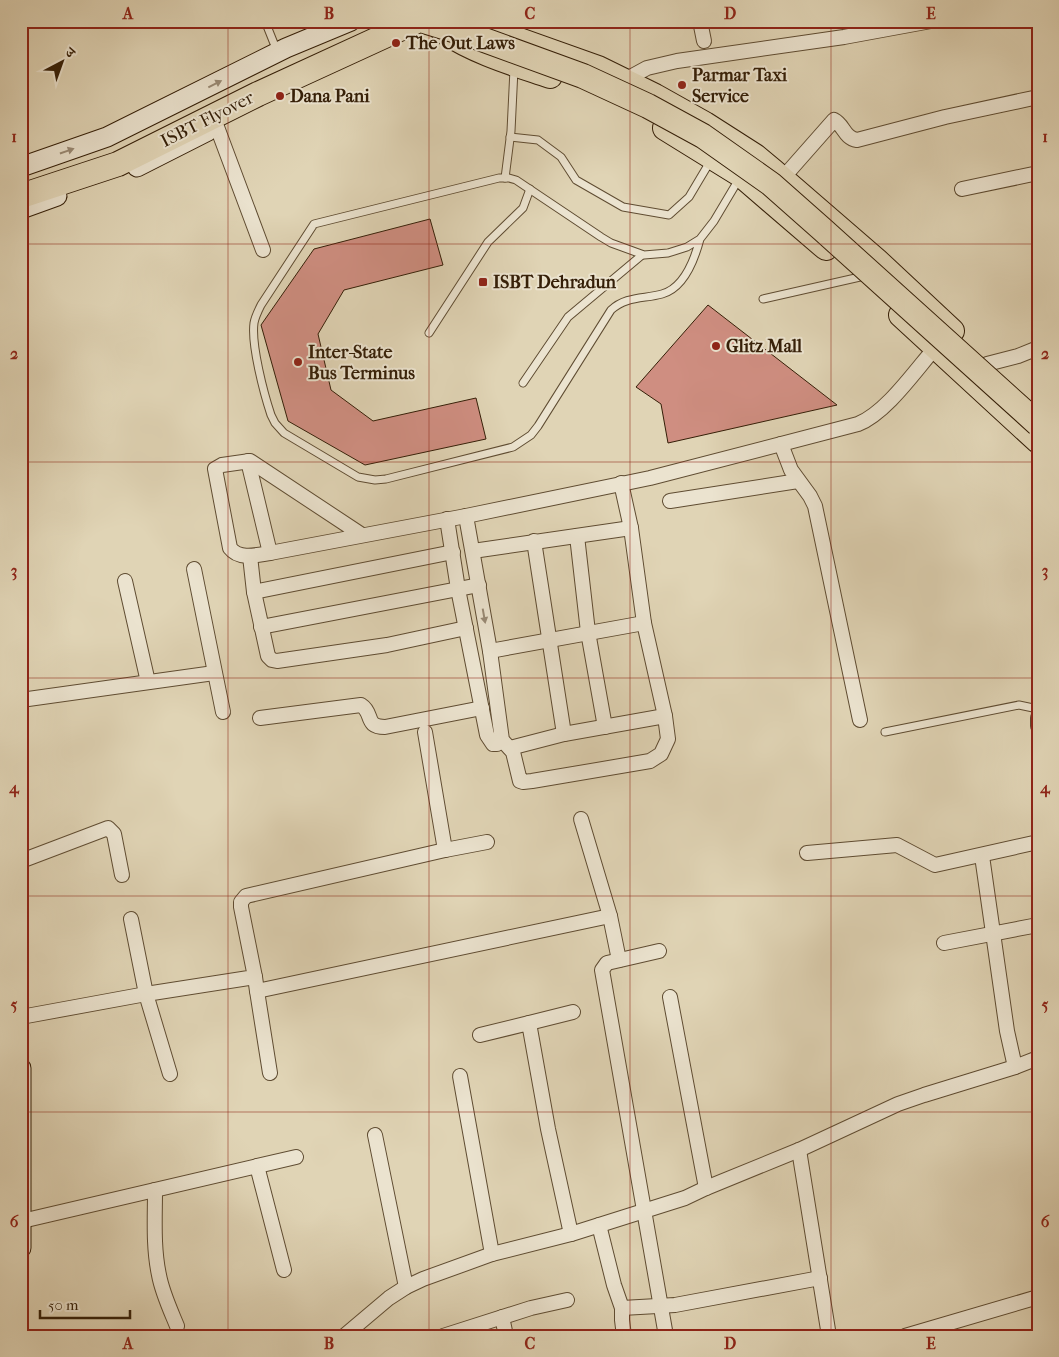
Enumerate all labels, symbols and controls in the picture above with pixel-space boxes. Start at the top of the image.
text: A [122,4,134,23]
text: B [324,4,334,23]
text: C [525,4,536,23]
text: D [724,4,736,23]
text: E [926,4,936,23]
place label: The Out Laws [405,33,515,54]
marker: The Out Laws [390,37,402,49]
north arrow [38,38,88,88]
text: उ [61,43,79,62]
place label: Parmar Taxi Service [692,65,788,107]
marker: Parmar Taxi Service [676,79,688,91]
one-way arrow [208,80,222,88]
place label: Dana Pani [290,86,370,107]
street label: ISBT Flyover [157,87,258,152]
marker: Dana Pani [274,90,286,102]
text: 1 [11,127,17,146]
text: 1 [1042,127,1048,146]
one-way arrow [60,147,75,154]
place label: ISBT Dehradun [493,272,617,293]
marker: ISBT Dehradun [477,276,489,288]
place label: Glitz Mall [726,336,803,357]
marker: Glitz Mall [710,340,722,352]
place label: Inter-State Bus Terminus [308,342,415,384]
text: 2 [10,344,18,363]
text: 2 [1041,344,1049,363]
marker: Inter-State Bus Terminus [292,356,304,368]
text: 3 [11,561,17,581]
text: 3 [1042,561,1048,581]
one-way arrow [481,608,489,624]
text: 4 [8,778,20,798]
text: 4 [1039,778,1051,798]
text: 5 [11,995,18,1014]
text: 5 [1042,995,1049,1014]
text: 6 [10,1212,19,1231]
text: 6 [1041,1212,1050,1231]
scale bar [40,1287,130,1319]
text: 50 m [48,1296,79,1314]
text: A [122,1334,134,1353]
text: B [324,1334,334,1353]
text: C [525,1334,536,1353]
text: D [724,1334,736,1353]
text: E [926,1334,936,1353]

